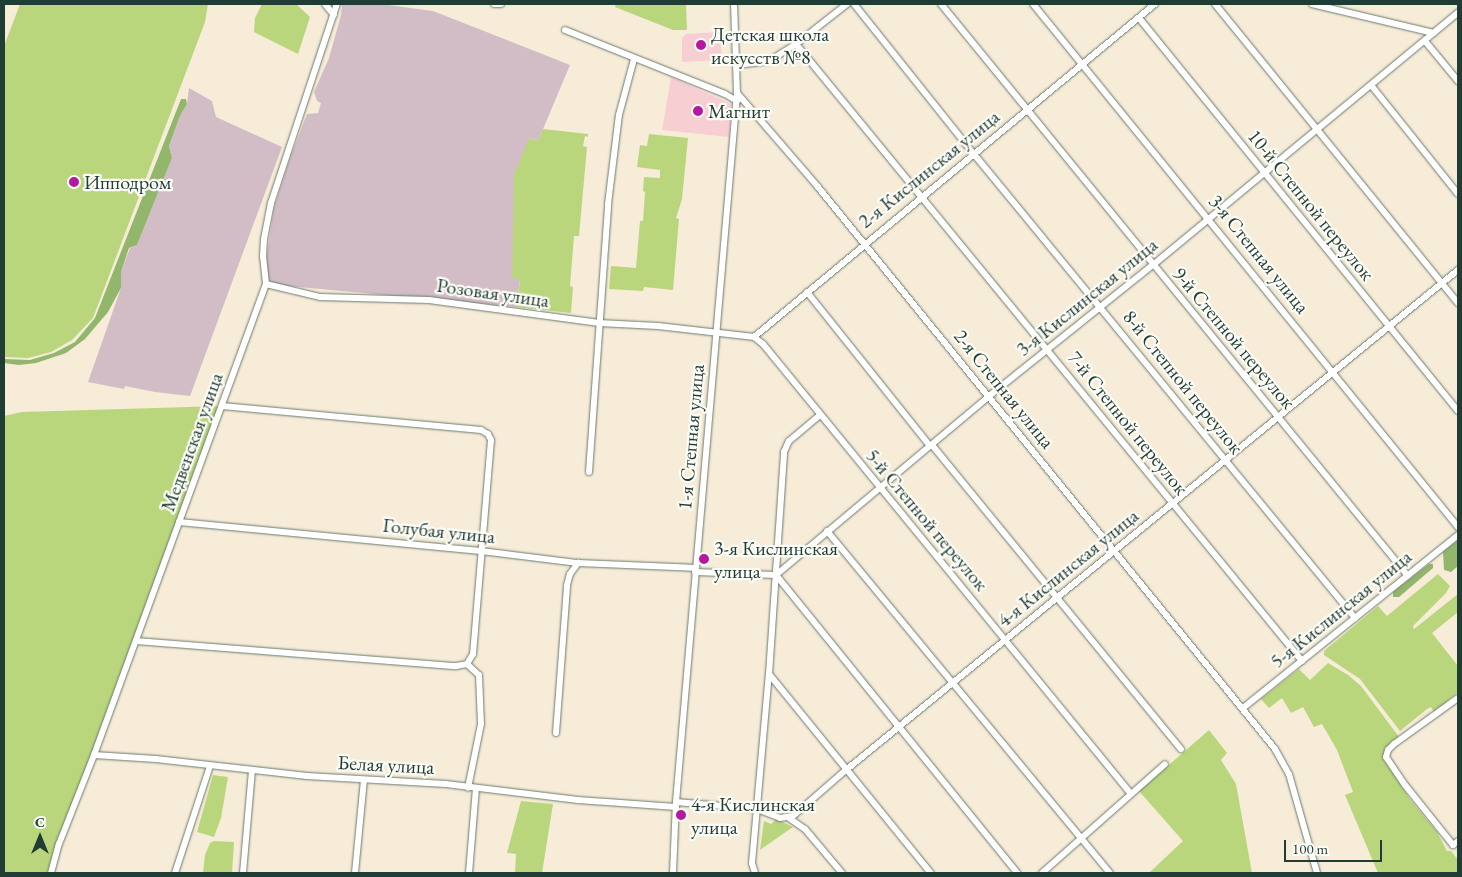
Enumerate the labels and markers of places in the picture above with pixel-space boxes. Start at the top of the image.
place label: Детская школа искусств №8 [711,22,829,69]
marker: Детская школа искусств №8 [695,39,707,51]
place label: Магнит [708,99,770,123]
marker: Магнит [692,105,704,117]
place label: Ипподром [84,170,171,194]
marker: Ипподром [68,176,80,188]
place label: 3-я Кислинская улица [714,536,838,583]
marker: 3-я Кислинская улица [698,553,710,565]
place label: 4-я Кислинская улица [691,792,815,839]
marker: 4-я Кислинская улица [675,809,687,821]

